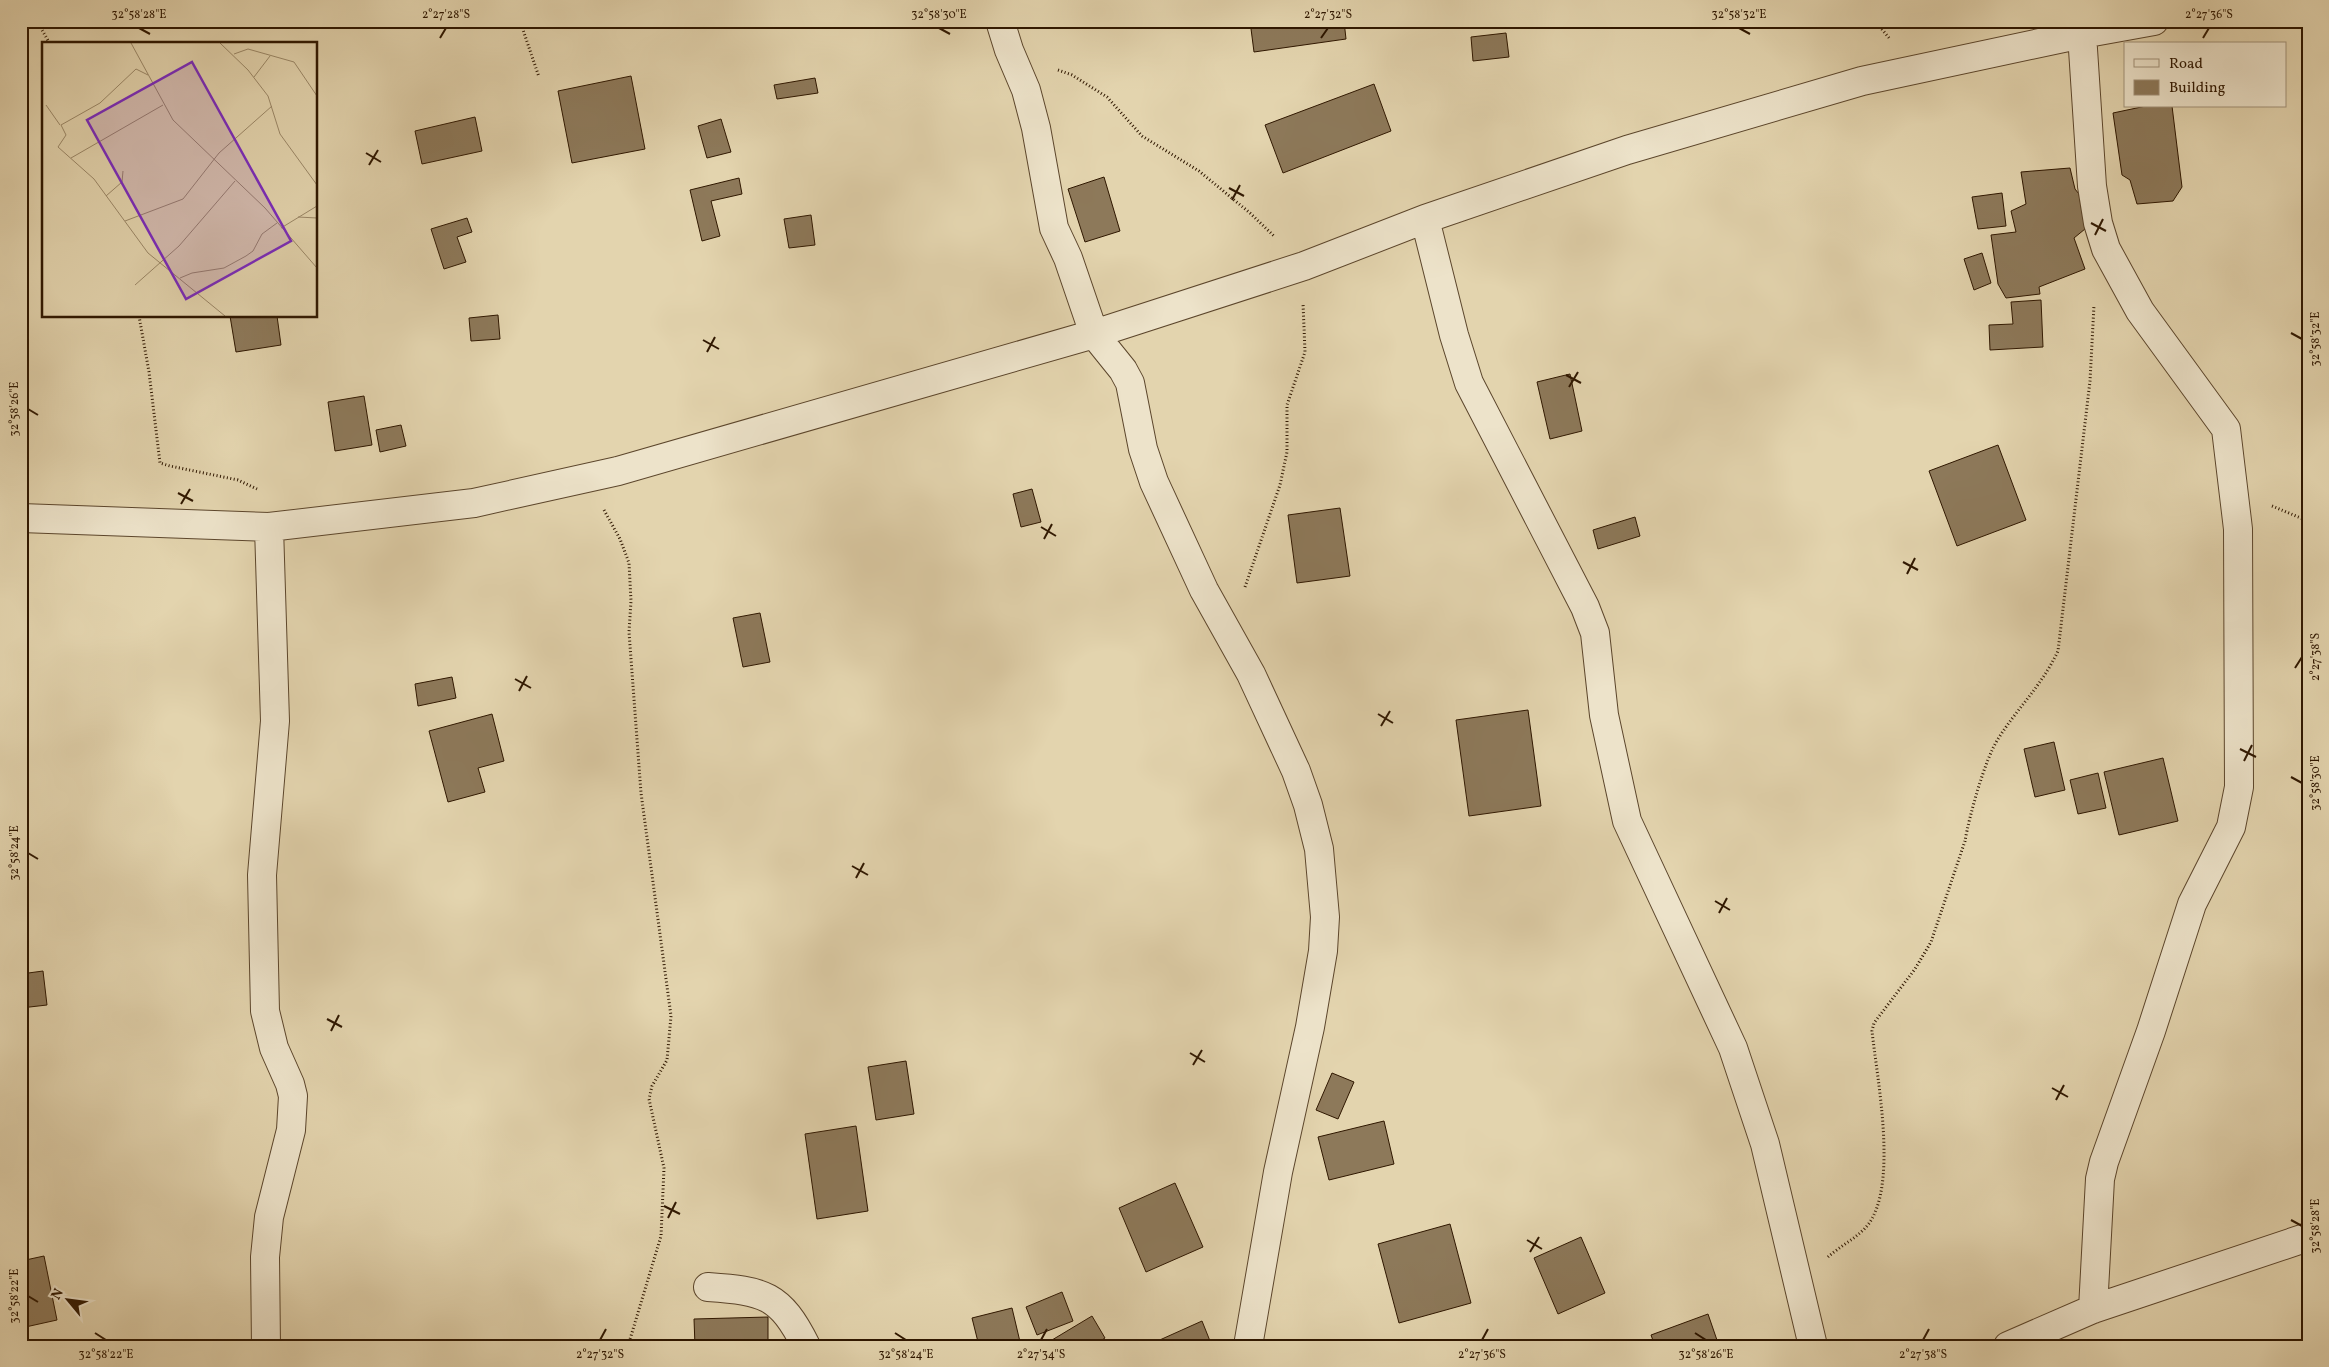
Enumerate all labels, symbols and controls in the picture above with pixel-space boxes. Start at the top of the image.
text: 32°58'28"E [112,7,166,23]
text: 2°27'28"S [422,7,470,23]
text: 32°58'30"E [911,7,967,23]
text: 2°27'32"S [1304,7,1352,23]
text: 32°58'32"E [1712,7,1766,23]
text: 2°27'36"S [2185,7,2233,23]
inset map [42,42,318,318]
legend [2124,42,2286,108]
text: Road [2169,54,2203,75]
text: Building [2169,78,2226,99]
text: 32°58'32"E [2308,312,2324,366]
text: 32°58'26"E [7,382,23,436]
text: 2°27'38"S [2308,633,2324,681]
text: 32°58'30"E [2308,755,2324,811]
text: 32°58'24"E [7,825,23,881]
text: 32°58'28"E [2308,1199,2324,1253]
text: 32°58'22"E [7,1269,23,1323]
north arrow [42,1274,92,1324]
text: N [47,1285,69,1303]
text: 32°58'22"E [79,1347,133,1363]
text: 2°27'32"S [576,1347,624,1363]
text: 32°58'24"E [878,1347,934,1363]
text: 2°27'34"S [1017,1347,1065,1363]
text: 2°27'36"S [1458,1347,1506,1363]
text: 32°58'26"E [1679,1347,1733,1363]
text: 2°27'38"S [1899,1347,1947,1363]

